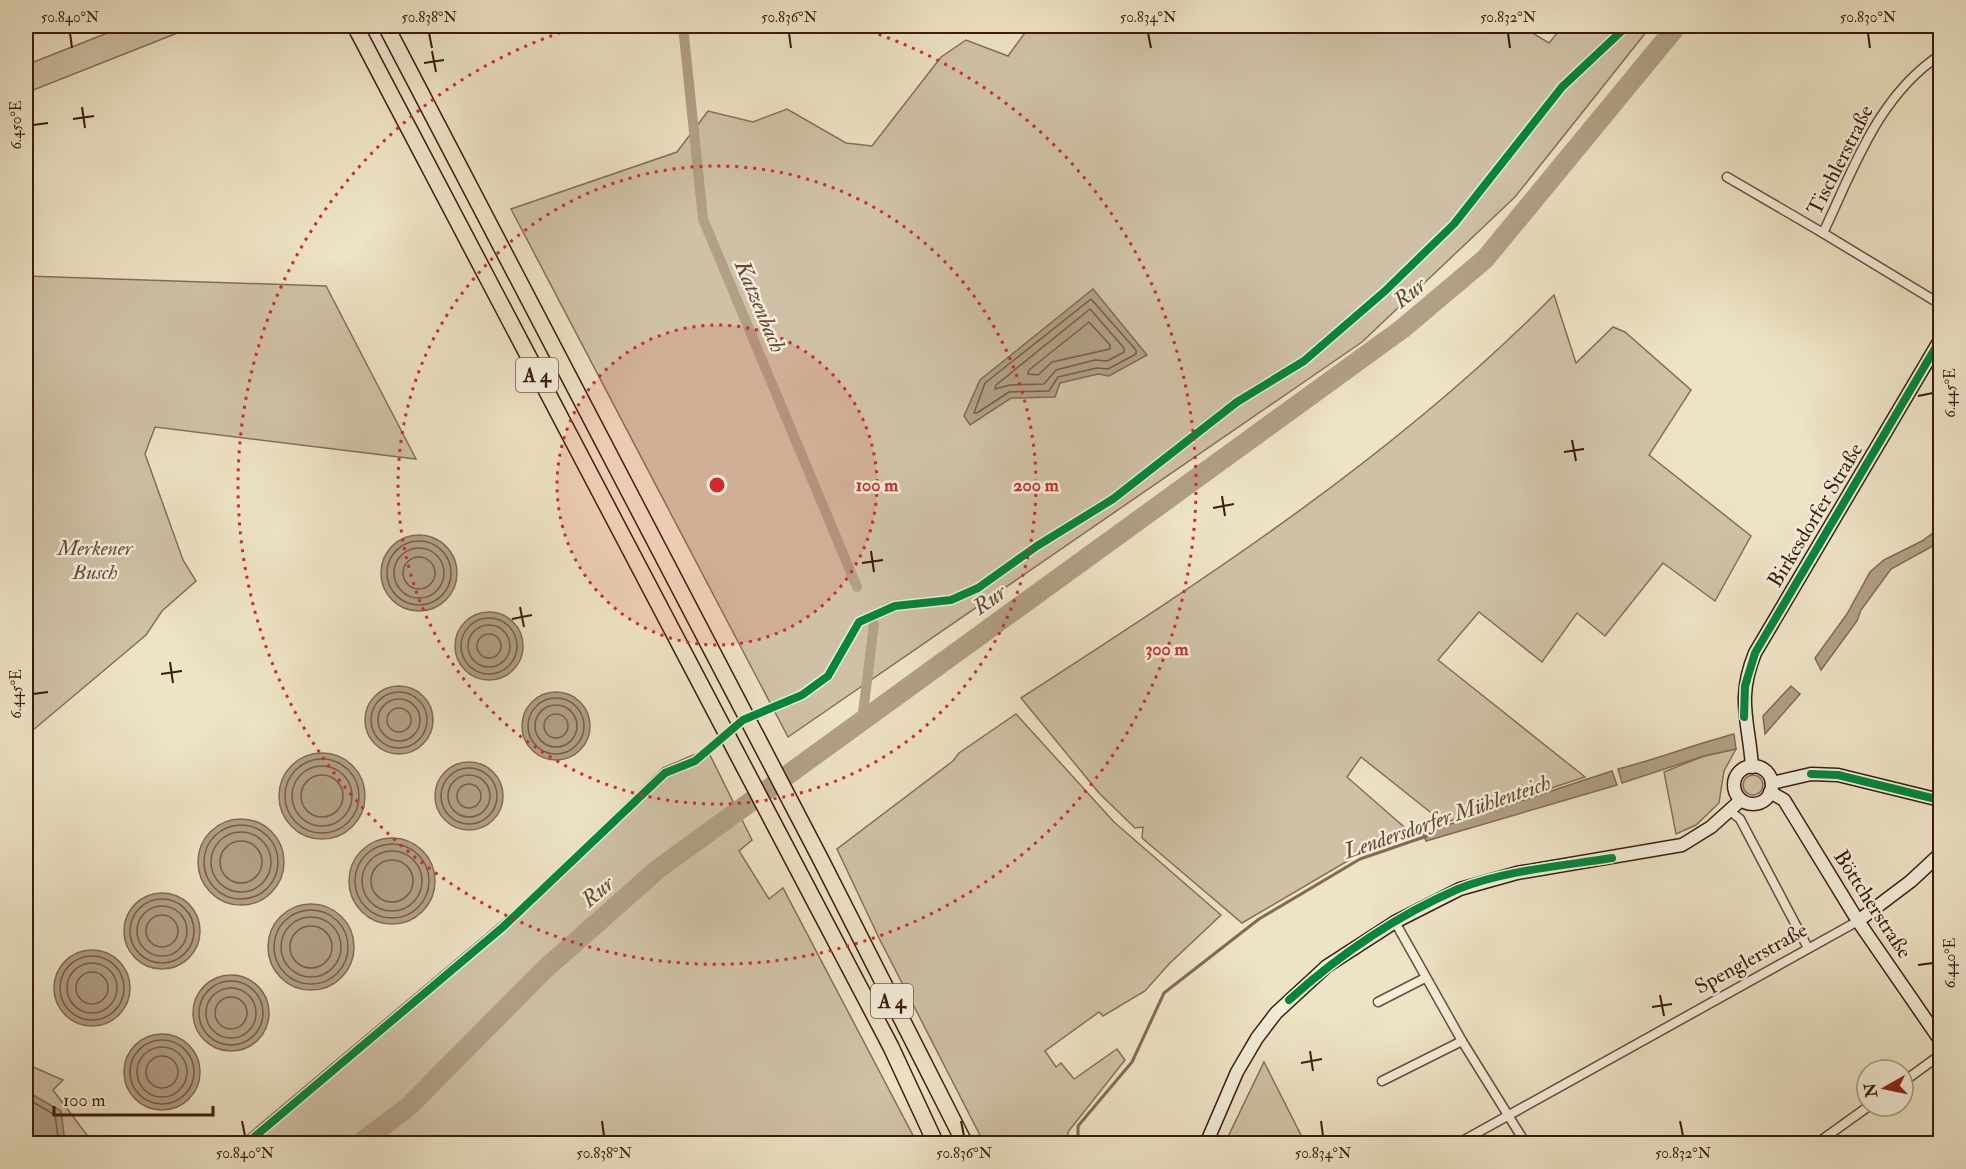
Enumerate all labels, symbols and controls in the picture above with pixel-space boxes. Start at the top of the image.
text: 50.840°N [41,8,100,27]
text: 50.838°N [401,8,457,27]
text: 50.836°N [761,8,818,27]
text: 50.834°N [1120,8,1177,27]
text: 50.832°N [1480,8,1537,27]
text: 50.830°N [1840,8,1897,27]
text: 6.450°E [7,100,26,150]
street label: Tischlerstraße [1801,100,1880,220]
water label: Katzenbach [728,255,792,357]
water label: Rur [1387,270,1433,315]
road number: A 4 [516,358,558,392]
text: 6.445°E [1941,368,1960,418]
street label: Birkesdorfer Straße [1762,438,1869,592]
text: 100 m [856,474,899,497]
text: 200 m [1013,474,1060,497]
centre of rings [707,475,727,495]
park label: Merkener Busch [55,535,134,586]
water label: Rur [967,577,1013,622]
text: 300 m [1145,638,1190,661]
text: 6.445°E [7,669,26,719]
water label: Lendersdorfer Mühlenteich [1339,768,1555,866]
street label: Böttcherstraße [1827,845,1918,964]
water label: Rur [575,869,621,914]
street label: Spenglerstraße [1690,916,1813,1000]
text: 6.440°E [1941,937,1960,988]
road number: A 4 [871,984,913,1018]
north arrow [1855,1058,1915,1118]
scale bar [54,1079,213,1117]
text: N [1860,1081,1882,1100]
text: 100 m [63,1089,106,1112]
text: 50.840°N [216,1144,275,1163]
text: 50.838°N [576,1144,632,1163]
text: 50.836°N [936,1144,993,1163]
text: 50.834°N [1295,1144,1352,1163]
text: 50.832°N [1655,1144,1712,1163]

